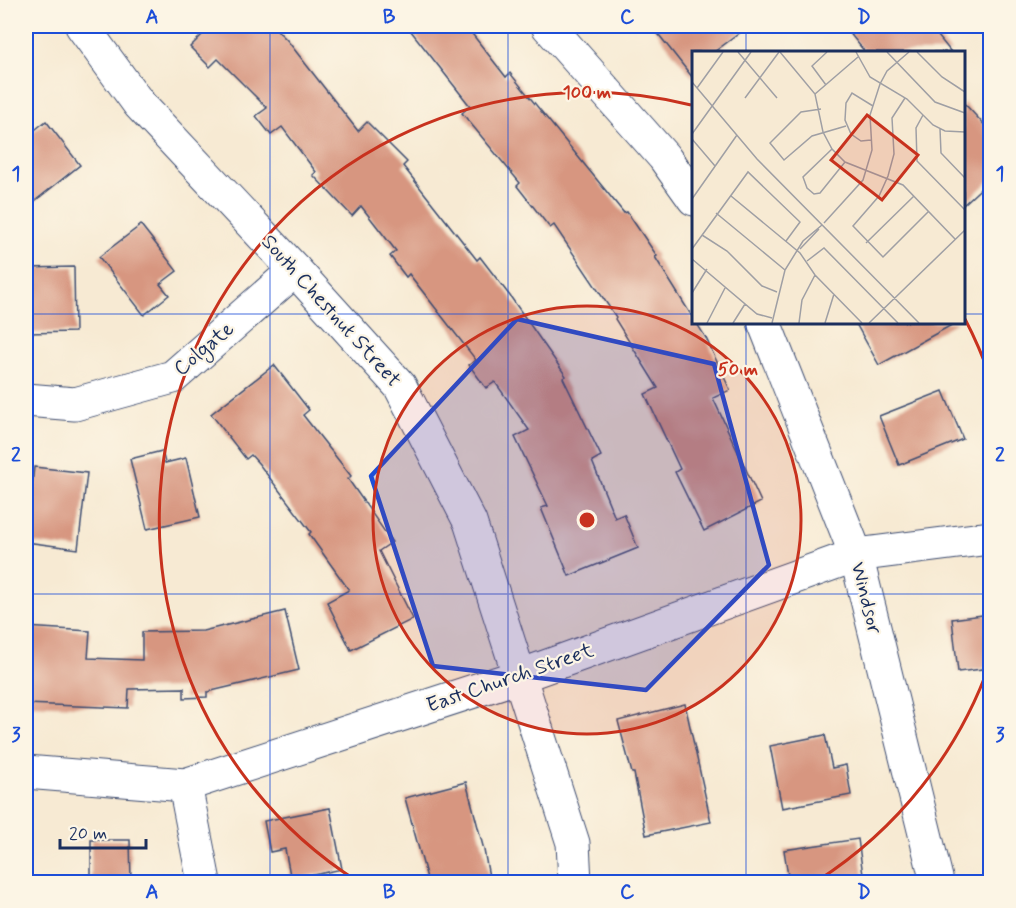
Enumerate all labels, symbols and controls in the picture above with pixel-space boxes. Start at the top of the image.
text: A [145,4,159,31]
text: B [383,4,396,31]
text: C [620,4,635,31]
text: D [857,4,871,31]
inset map [692,51,965,324]
text: 100 m [563,81,611,105]
text: 1 [12,161,20,188]
text: 1 [996,161,1004,188]
street label: South Chestnut Street [255,229,407,394]
street label: Colgate [168,315,241,383]
text: 50 m [718,358,758,382]
text: 2 [11,442,21,469]
text: 2 [995,442,1005,469]
centre of rings [577,510,597,530]
street label: Windsor [844,559,888,637]
street label: East Church Street [423,636,598,720]
text: 3 [11,722,21,749]
text: 3 [995,722,1005,749]
scale bar [60,812,146,850]
text: 20 m [69,822,107,846]
text: A [145,879,159,906]
text: B [383,879,396,906]
text: C [620,879,635,906]
text: D [857,879,871,906]

